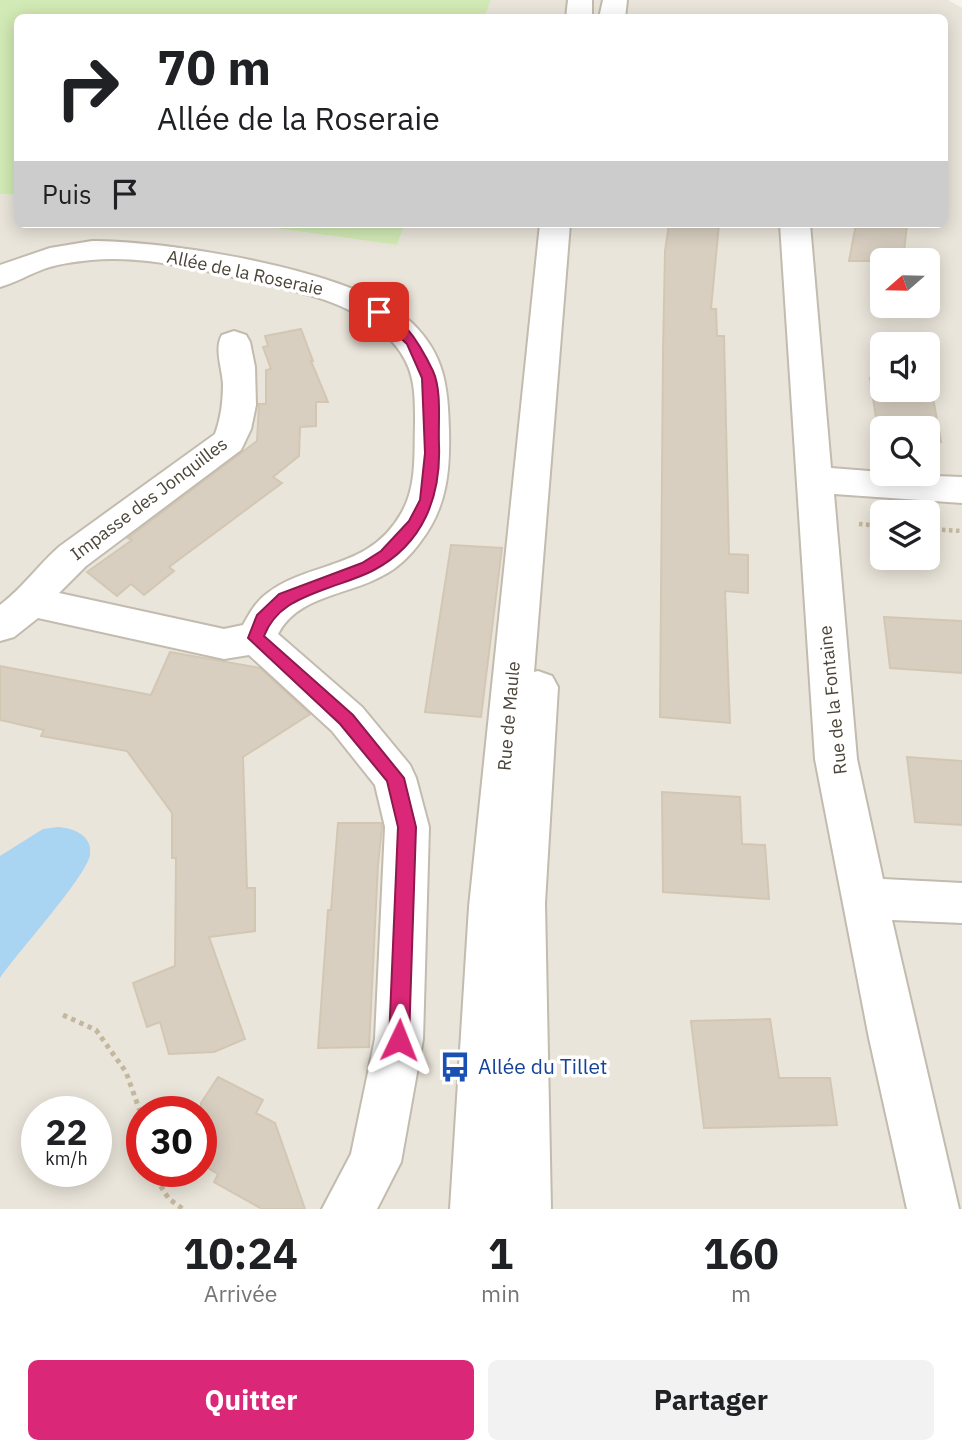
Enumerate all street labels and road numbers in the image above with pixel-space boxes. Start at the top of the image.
street label: Allée de la Roseraie [165,245,325,300]
street label: Impasse des Jonquilles [66,432,232,565]
street label: Rue de la Fontaine [813,624,852,776]
street label: Rue de Maule [492,660,525,772]

